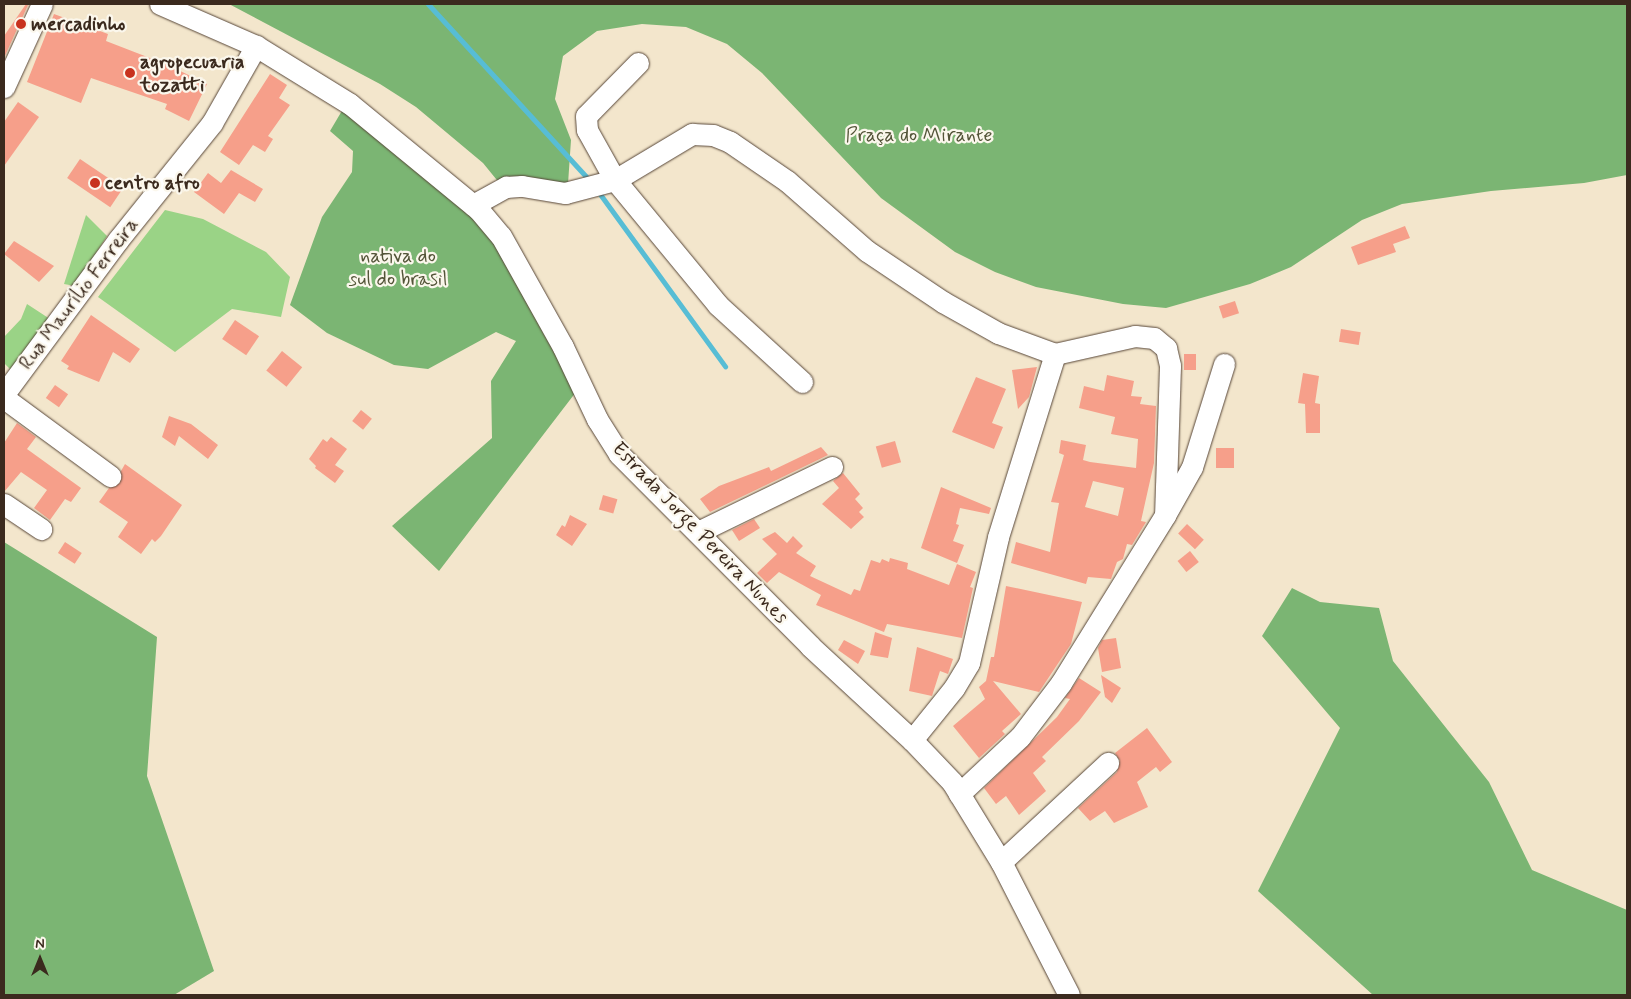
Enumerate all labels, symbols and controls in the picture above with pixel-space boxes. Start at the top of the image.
place label: mercadinho [31,12,125,36]
marker: mercadinho [15,18,27,30]
place label: agropecuaria tozatti [140,50,245,97]
marker: agropecuaria tozatti [124,67,136,79]
park label: Praça do Mirante [843,123,995,147]
place label: centro afro [105,171,200,195]
marker: centro afro [89,177,101,189]
street label: Rua Maurílio Ferreira [15,215,143,373]
park label: nativa do sul do brasil [349,245,447,292]
street label: Estrada Jorge Pereira Nunes [609,439,791,627]
north arrow [15,934,65,984]
text: N [35,935,45,953]

